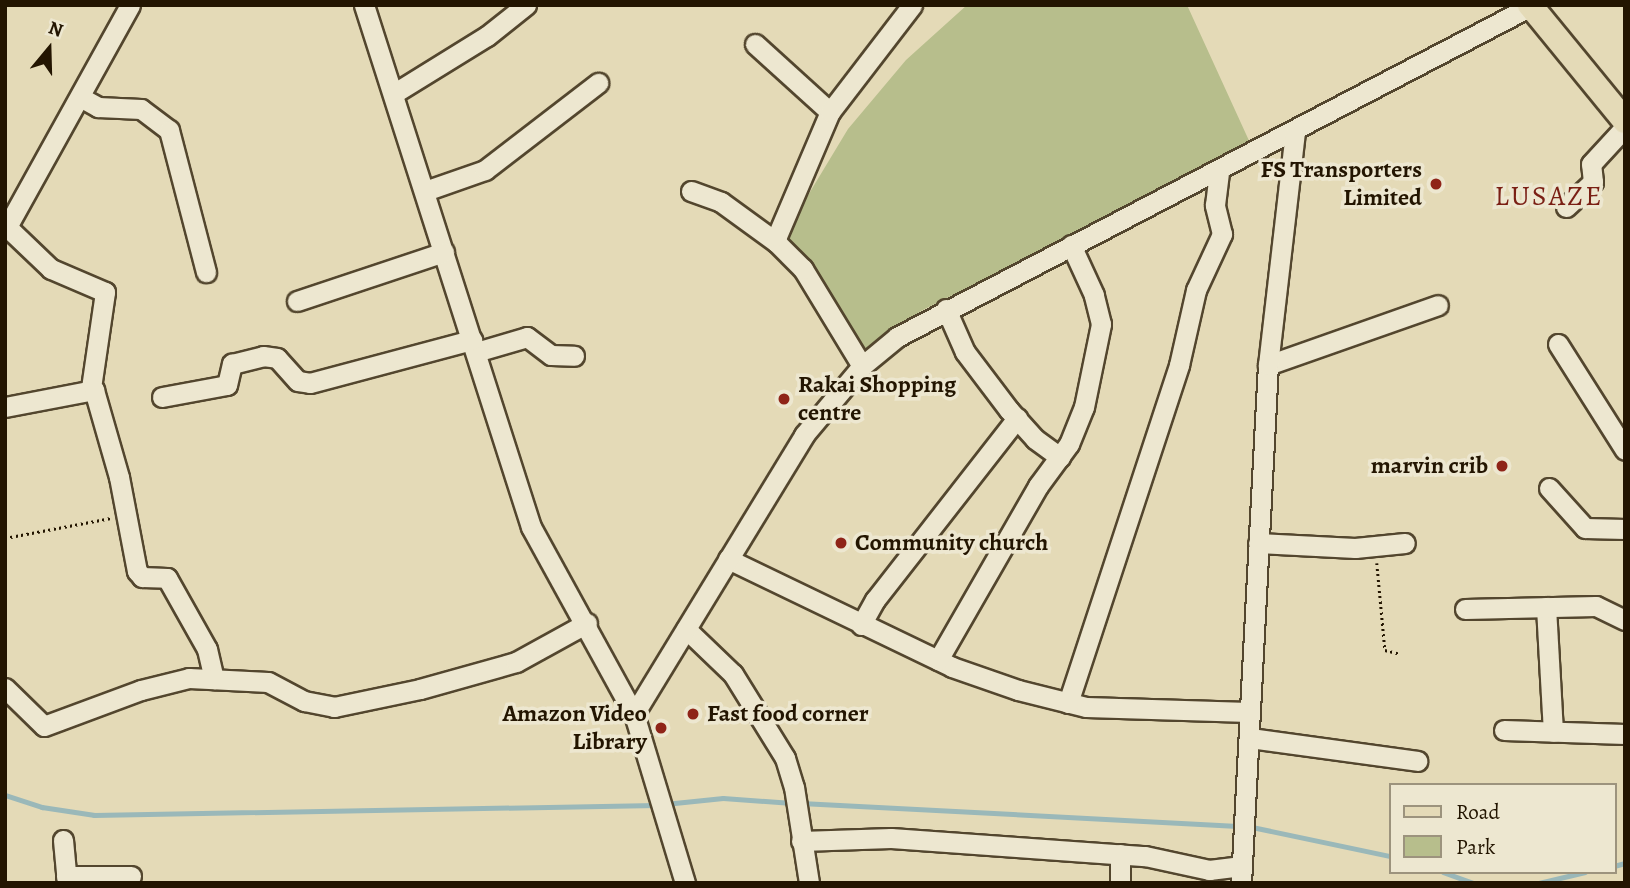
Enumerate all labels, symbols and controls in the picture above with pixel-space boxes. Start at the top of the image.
north arrow [14,14,84,84]
text: N [45,15,67,44]
place label: FS Transporters Limited [1260,156,1422,212]
marker: FS Transporters Limited [1428,176,1444,192]
district label: LUSAZE [1495,179,1603,213]
place label: Rakai Shopping centre [798,371,956,427]
marker: Rakai Shopping centre [776,391,792,407]
place label: marvin crib [1371,452,1488,480]
marker: marvin crib [1494,458,1510,474]
place label: Community church [855,529,1048,557]
marker: Community church [833,535,849,551]
place label: Amazon Video Library [503,700,647,756]
place label: Fast food corner [707,700,869,728]
marker: Fast food corner [685,706,701,722]
marker: Amazon Video Library [653,720,669,736]
legend [1388,783,1616,874]
text: Road [1456,798,1500,826]
text: Park [1456,833,1495,861]

